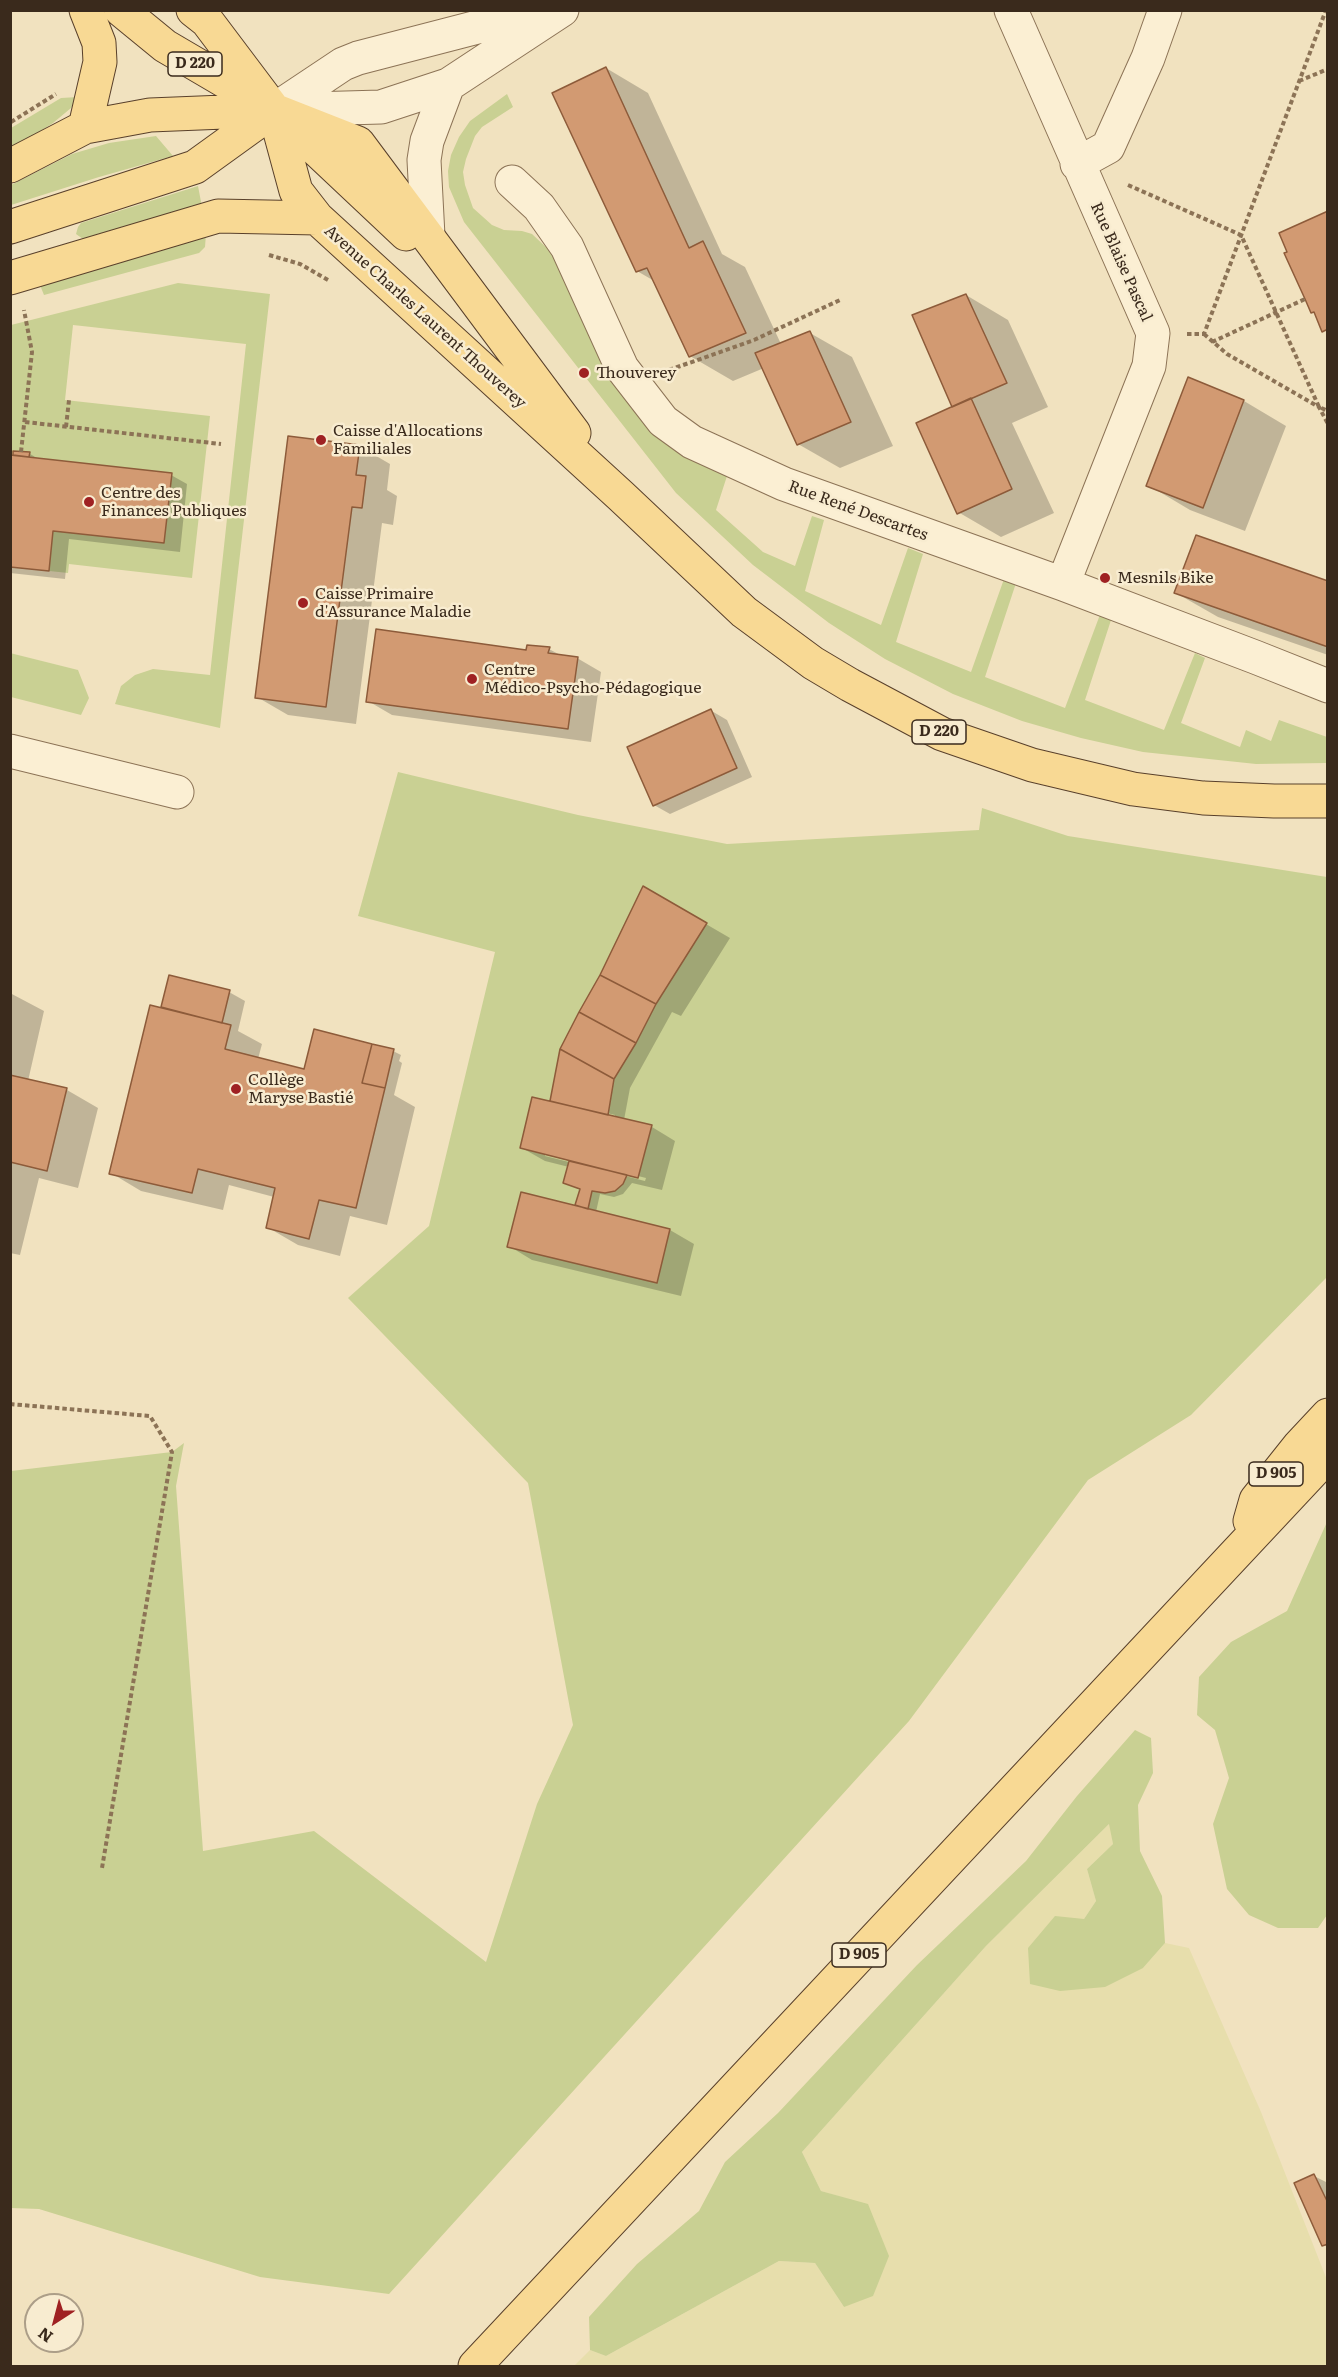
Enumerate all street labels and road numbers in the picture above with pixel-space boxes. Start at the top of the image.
road number: D 220 [168,52,222,76]
street label: Rue Blaise Pascal [1086,199,1156,325]
street label: Avenue Charles Laurent Thouverey [320,221,530,413]
street label: Rue René Descartes [786,477,930,545]
road number: D 220 [912,720,966,744]
road number: D 905 [1249,1462,1303,1486]
road number: D 905 [832,1943,886,1967]

